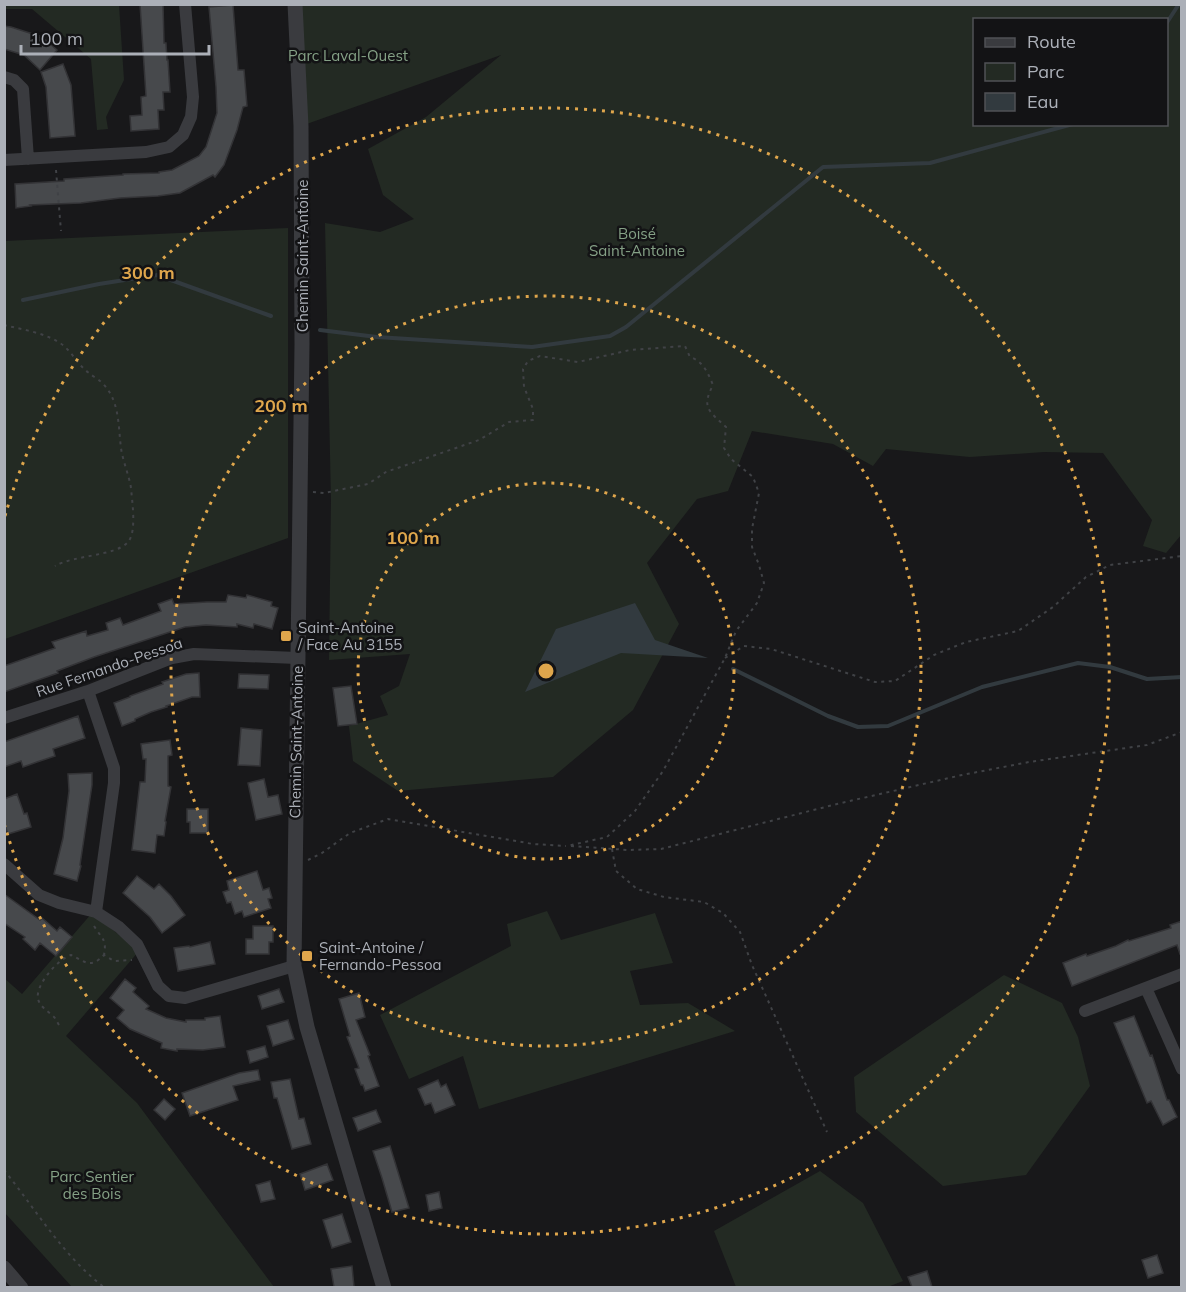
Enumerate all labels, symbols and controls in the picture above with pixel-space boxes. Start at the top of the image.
scale bar [21,18,208,56]
legend [973,18,1168,126]
text: 100 m [30,27,83,50]
text: Route [1027,30,1076,53]
park label: Parc Laval-Ouest [288,46,408,65]
text: Parc [1027,60,1065,83]
text: Eau [1027,90,1059,113]
street label: Chemin Saint-Antoine [293,180,312,332]
park label: Boisé Saint-Antoine [589,224,685,260]
text: 300 m [121,261,175,284]
text: 200 m [254,394,308,417]
text: 100 m [386,526,440,549]
place label: Saint-Antoine / Face Au 3155 [297,618,402,654]
marker: Saint-Antoine / Face Au 3155 [279,629,293,643]
street label: Rue Fernando-Pessoa [33,633,185,701]
centre of rings [536,661,556,681]
street label: Chemin Saint-Antoine [285,666,307,818]
place label: Saint-Antoine / Fernando-Pessoa [319,938,442,974]
marker: Saint-Antoine / Fernando-Pessoa [300,949,314,963]
park label: Parc Sentier des Bois [50,1167,134,1203]

